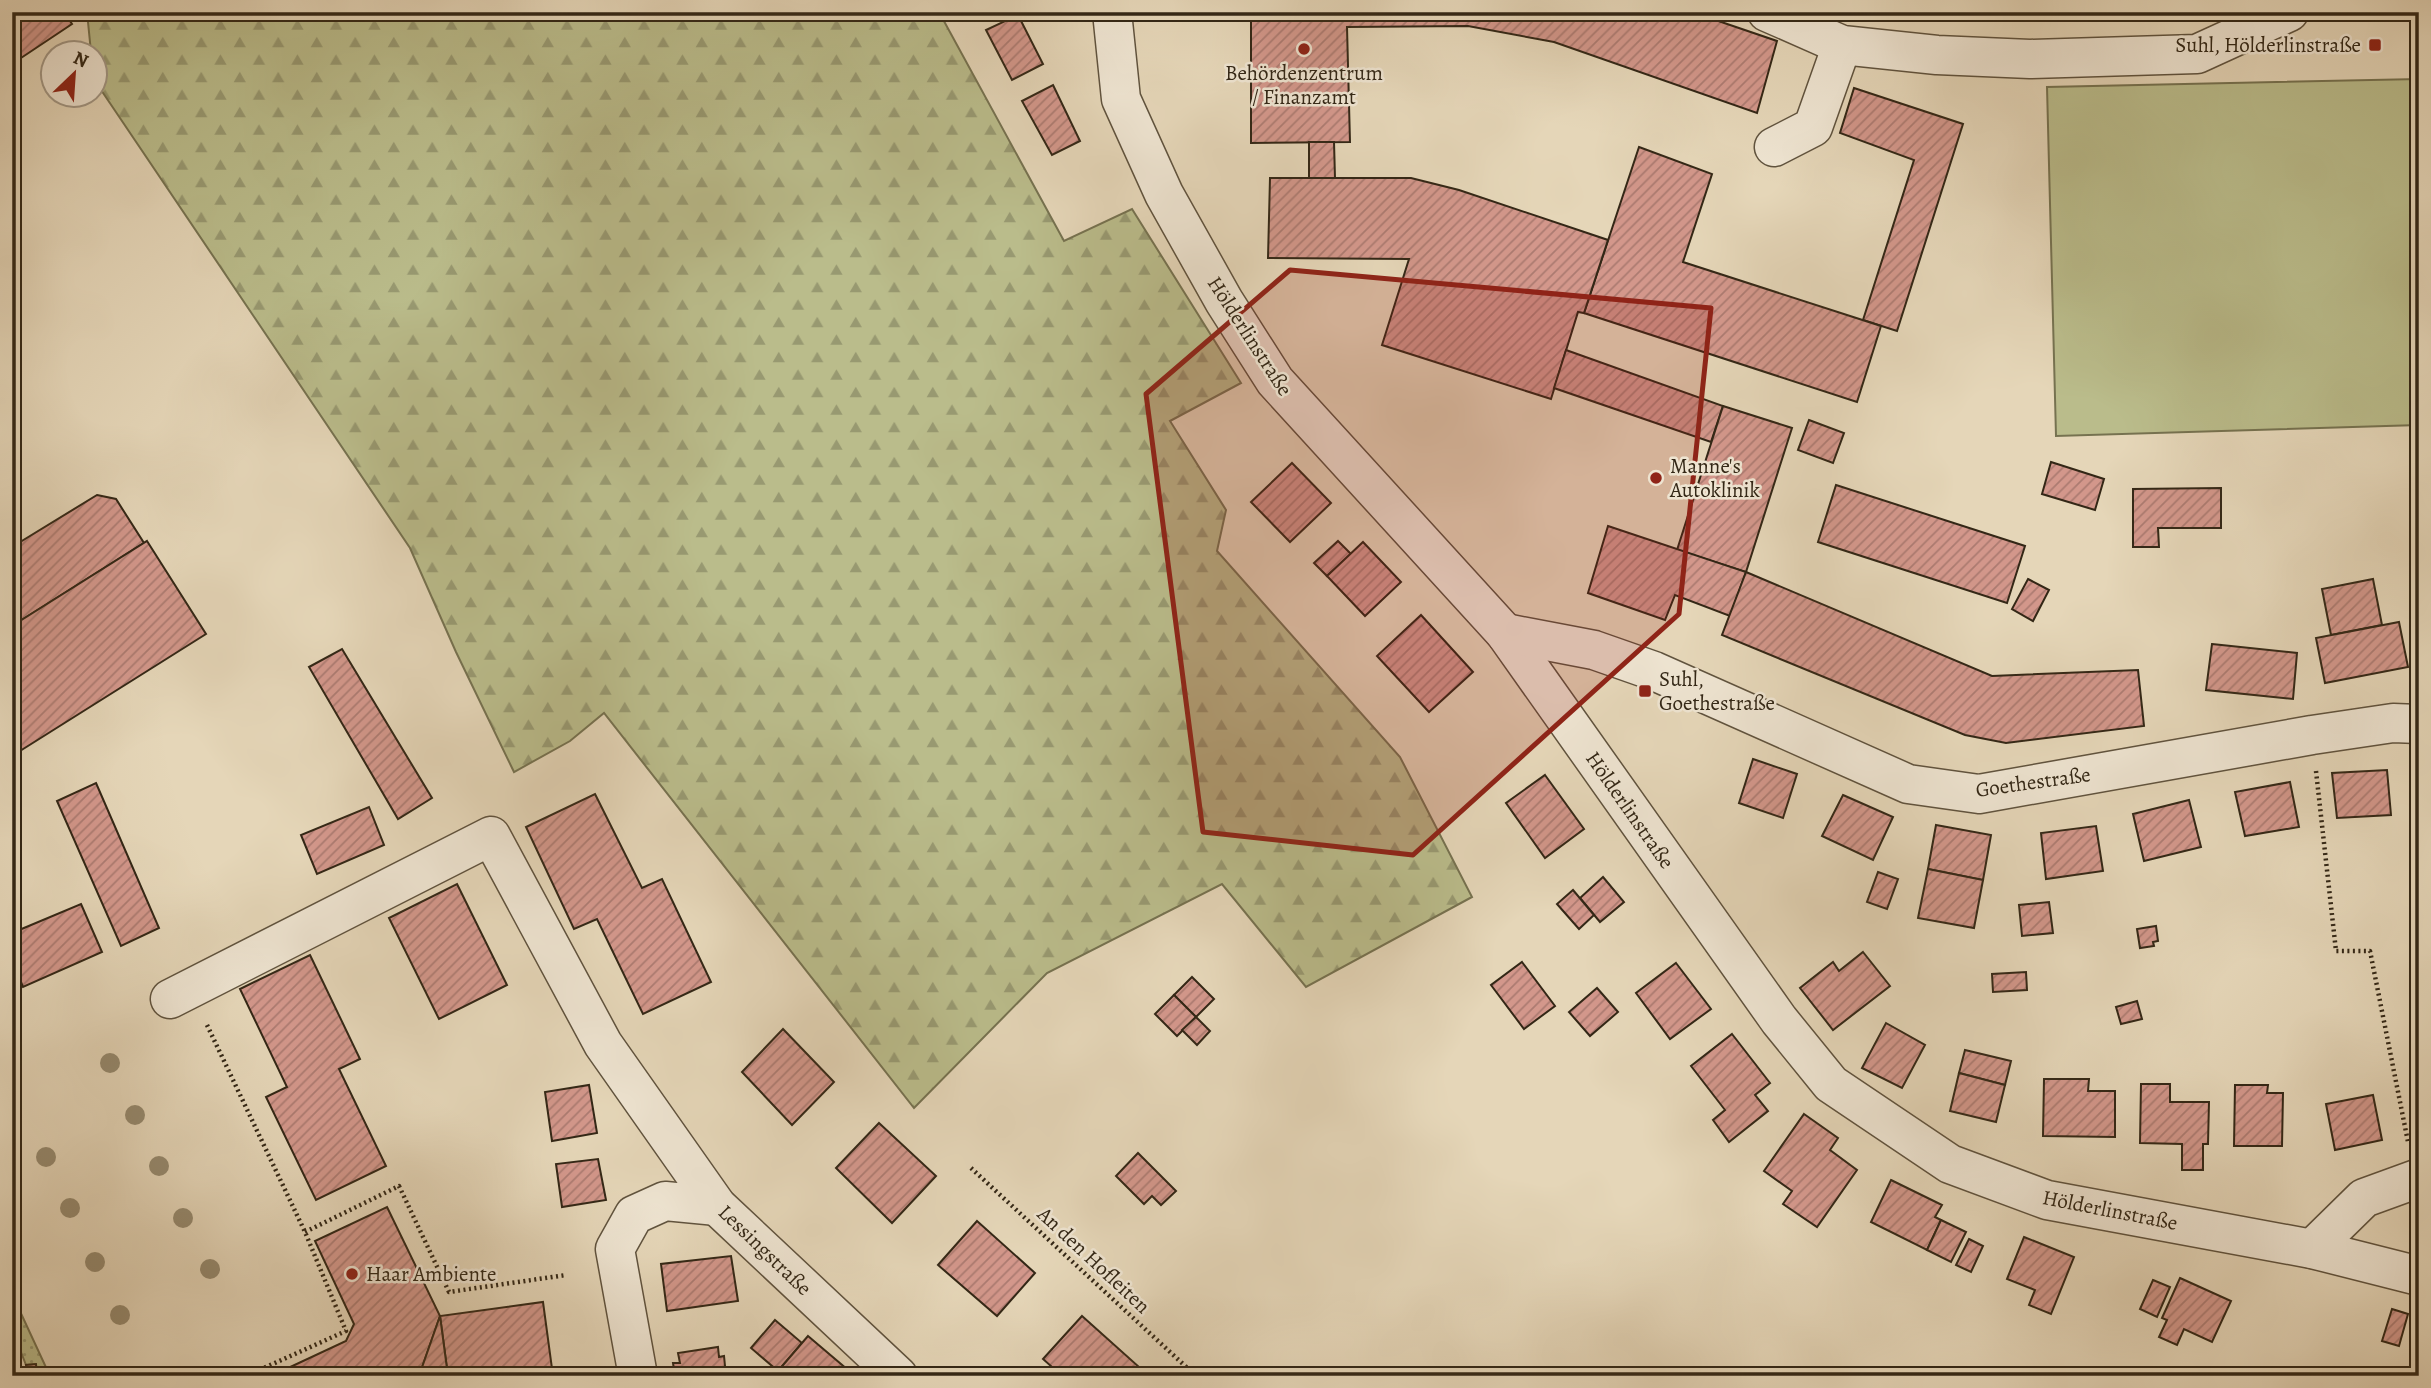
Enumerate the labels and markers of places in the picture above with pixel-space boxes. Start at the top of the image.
place label: Suhl, Hölderlinstraße [2175,31,2361,59]
marker: Suhl, Hölderlinstraße [2367,37,2383,53]
marker: Behördenzentrum / Finanzamt [1296,41,1312,57]
place label: Behördenzentrum / Finanzamt [1225,59,1383,111]
place label: Manne's Autoklinik [1669,452,1761,504]
marker: Manne's Autoklinik [1648,470,1664,486]
place label: Suhl, Goethestraße [1659,665,1775,717]
marker: Suhl, Goethestraße [1637,683,1653,699]
place label: Haar Ambiente [366,1260,496,1288]
marker: Haar Ambiente [344,1266,360,1282]

